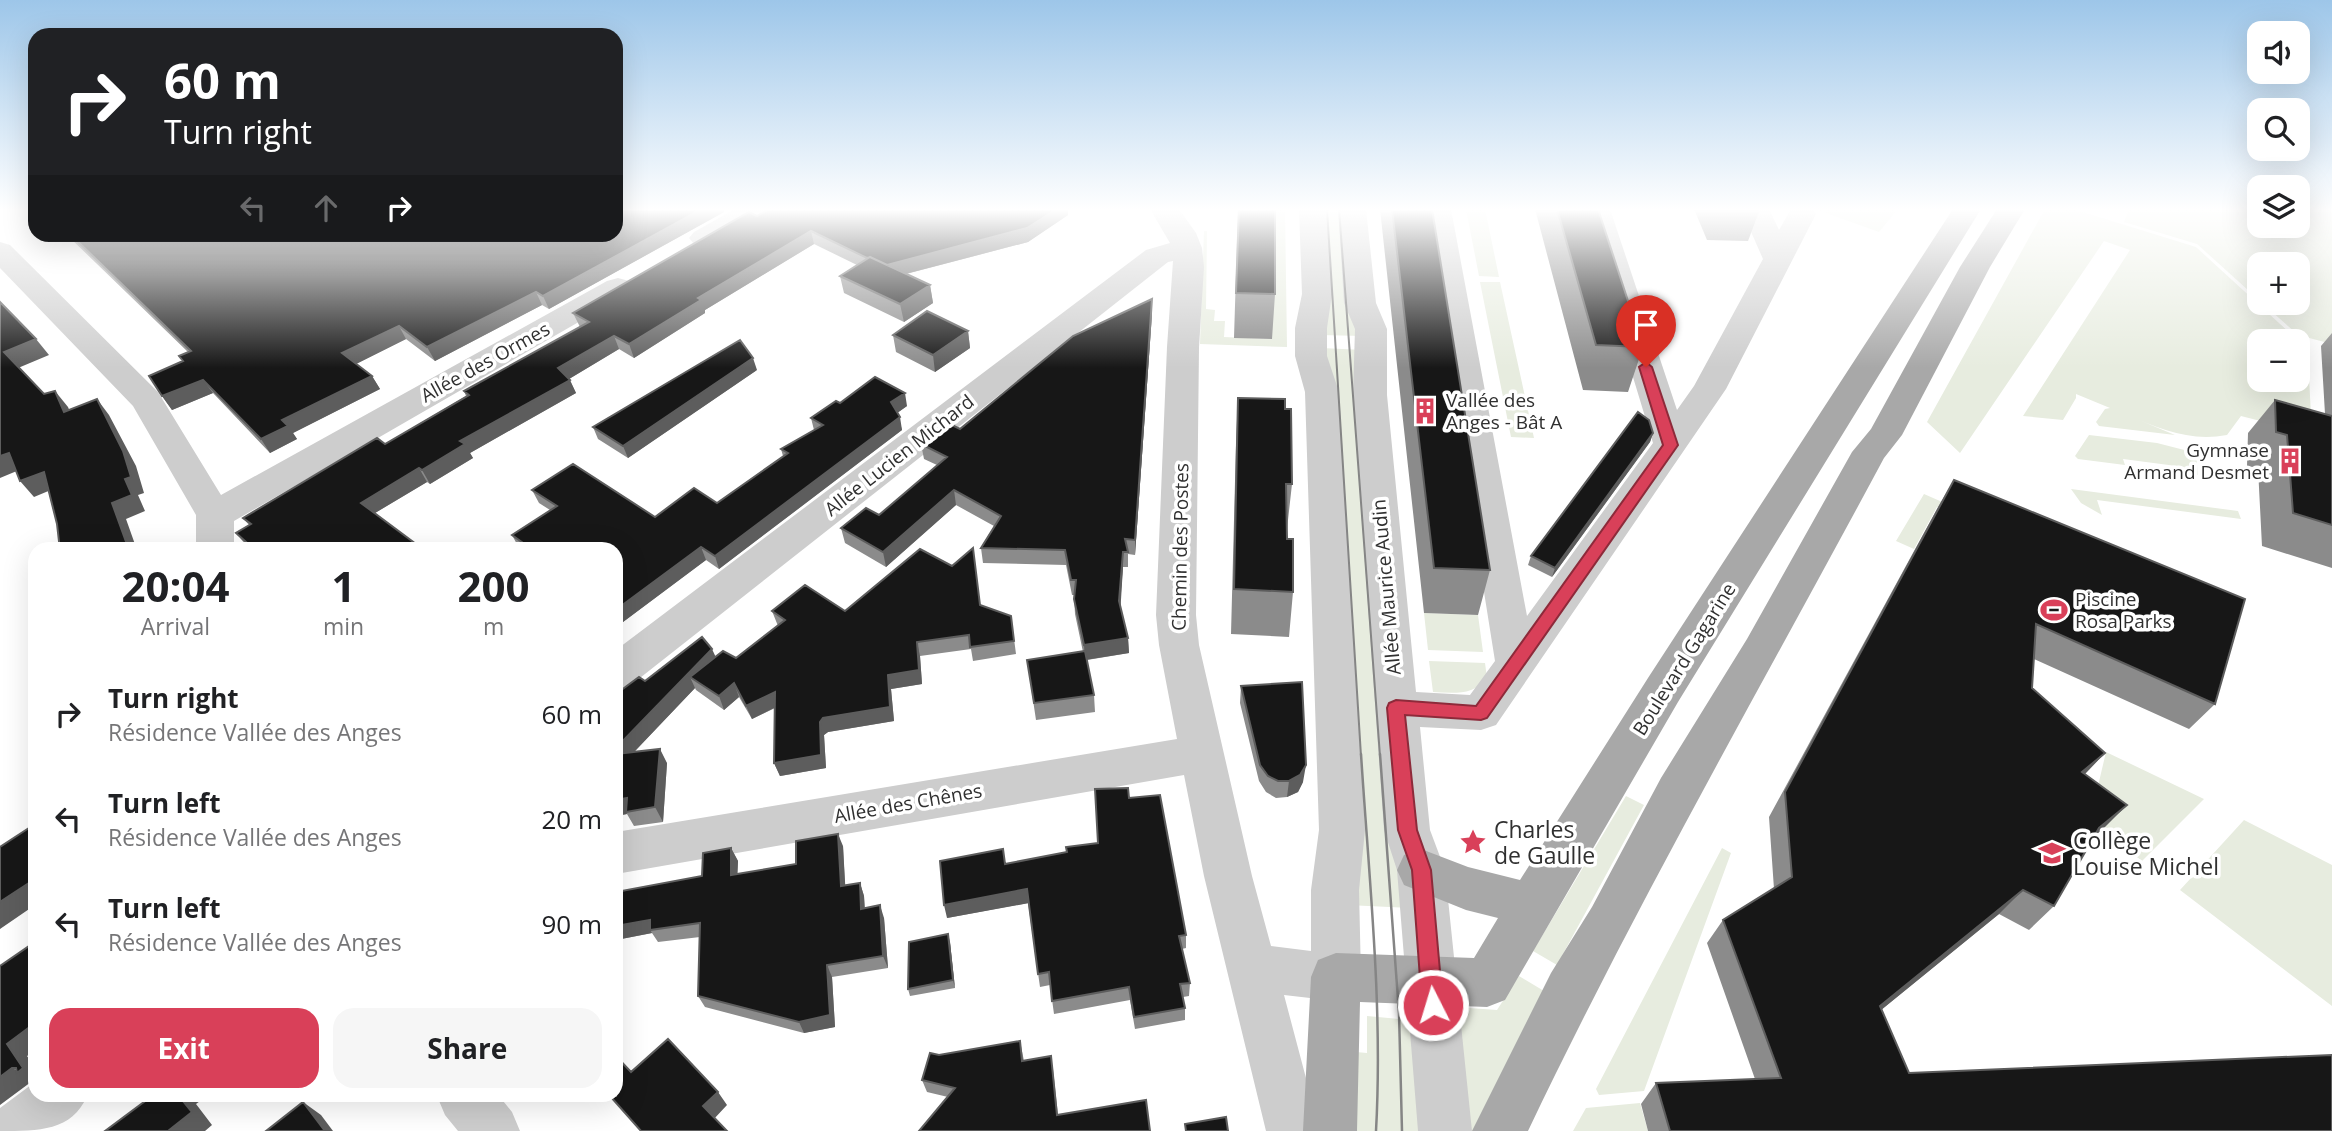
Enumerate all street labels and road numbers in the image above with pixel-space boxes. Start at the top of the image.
street label: Allée des Ormes [416,316,554,408]
street label: Allée Lucien Michard [819,388,979,522]
street label: Chemin des Postes [1166,463,1194,631]
street label: Allée Maurice Audin [1365,498,1407,676]
street label: Boulevard Gagarine [1627,578,1741,740]
street label: Allée des Chênes [832,777,984,829]

